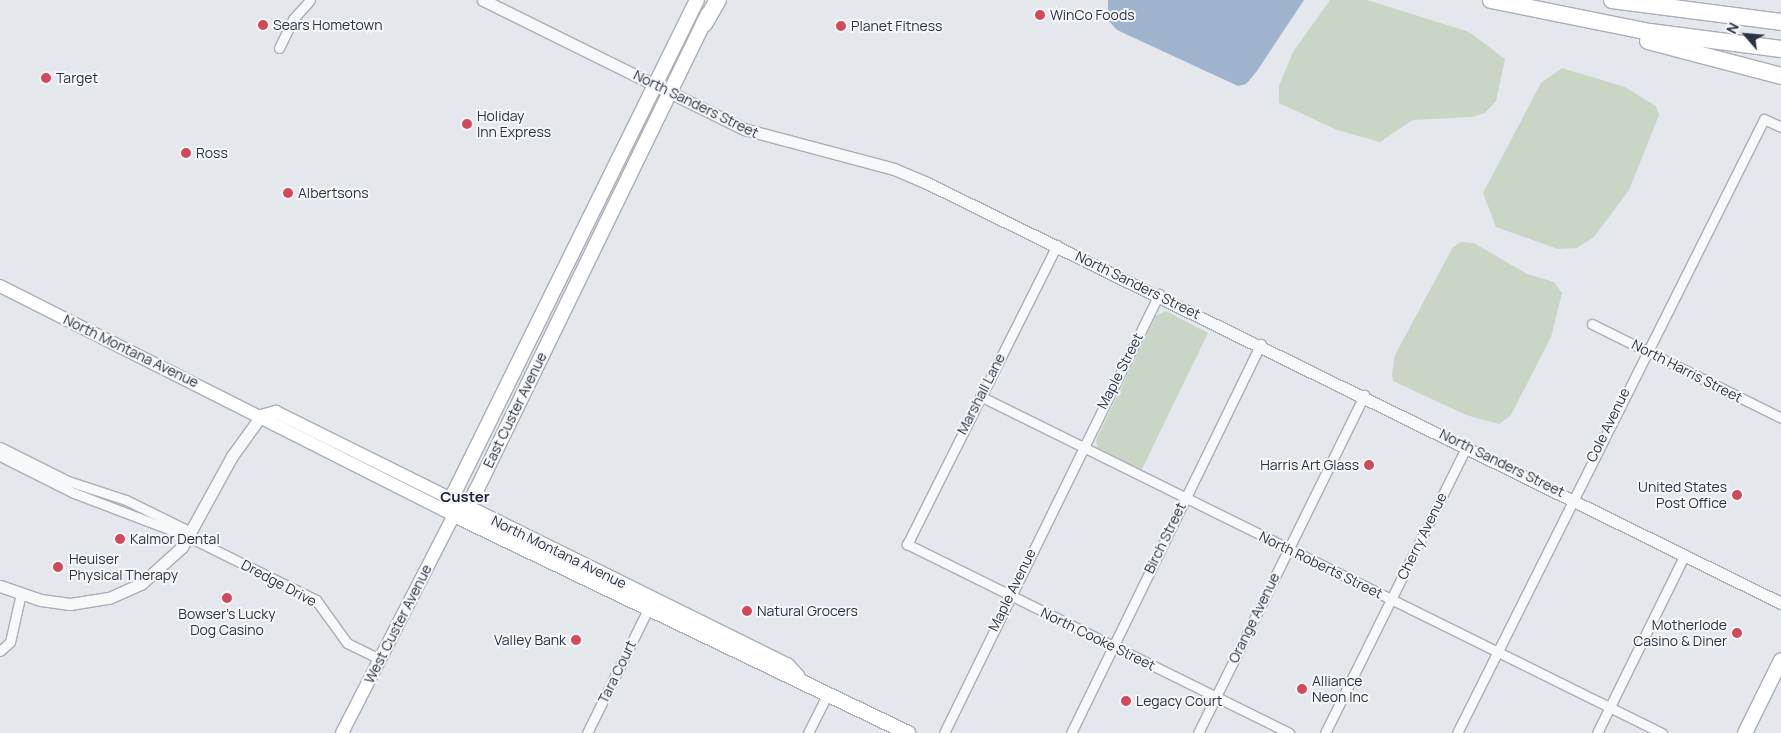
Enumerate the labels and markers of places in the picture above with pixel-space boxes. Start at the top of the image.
place label: WinCo Foods [1050,7,1135,23]
marker: WinCo Foods [1034,9,1046,21]
place label: Sears Hometown [273,17,383,33]
place label: Planet Fitness [851,18,942,34]
marker: Sears Hometown [257,19,269,31]
marker: Planet Fitness [835,20,847,32]
place label: Target [56,70,98,86]
marker: Target [40,72,52,84]
place label: Holiday Inn Express [477,108,551,140]
marker: Holiday Inn Express [461,118,473,130]
place label: Ross [196,145,228,161]
marker: Ross [180,147,192,159]
place label: Albertsons [298,185,369,201]
marker: Albertsons [282,187,294,199]
place label: Harris Art Glass [1260,457,1359,473]
marker: Harris Art Glass [1363,459,1375,471]
place label: United States Post Office [1638,479,1727,512]
marker: United States Post Office [1731,489,1743,501]
place label: Kalmor Dental [130,531,220,547]
marker: Kalmor Dental [114,533,126,545]
place label: Heuiser Physical Therapy [69,551,178,584]
marker: Heuiser Physical Therapy [51,560,65,574]
marker: Bowser's Lucky Dog Casino [221,592,233,604]
place label: Natural Grocers [757,603,858,619]
marker: Natural Grocers [741,605,753,617]
place label: Bowser's Lucky Dog Casino [178,606,276,638]
place label: Motherlode Casino & Diner [1633,617,1727,650]
marker: Motherlode Casino & Diner [1731,627,1743,639]
place label: Valley Bank [494,632,566,648]
marker: Valley Bank [570,634,582,646]
place label: Alliance Neon Inc [1312,673,1368,706]
marker: Alliance Neon Inc [1296,683,1308,695]
place label: Legacy Court [1136,693,1222,709]
marker: Legacy Court [1120,695,1132,707]

